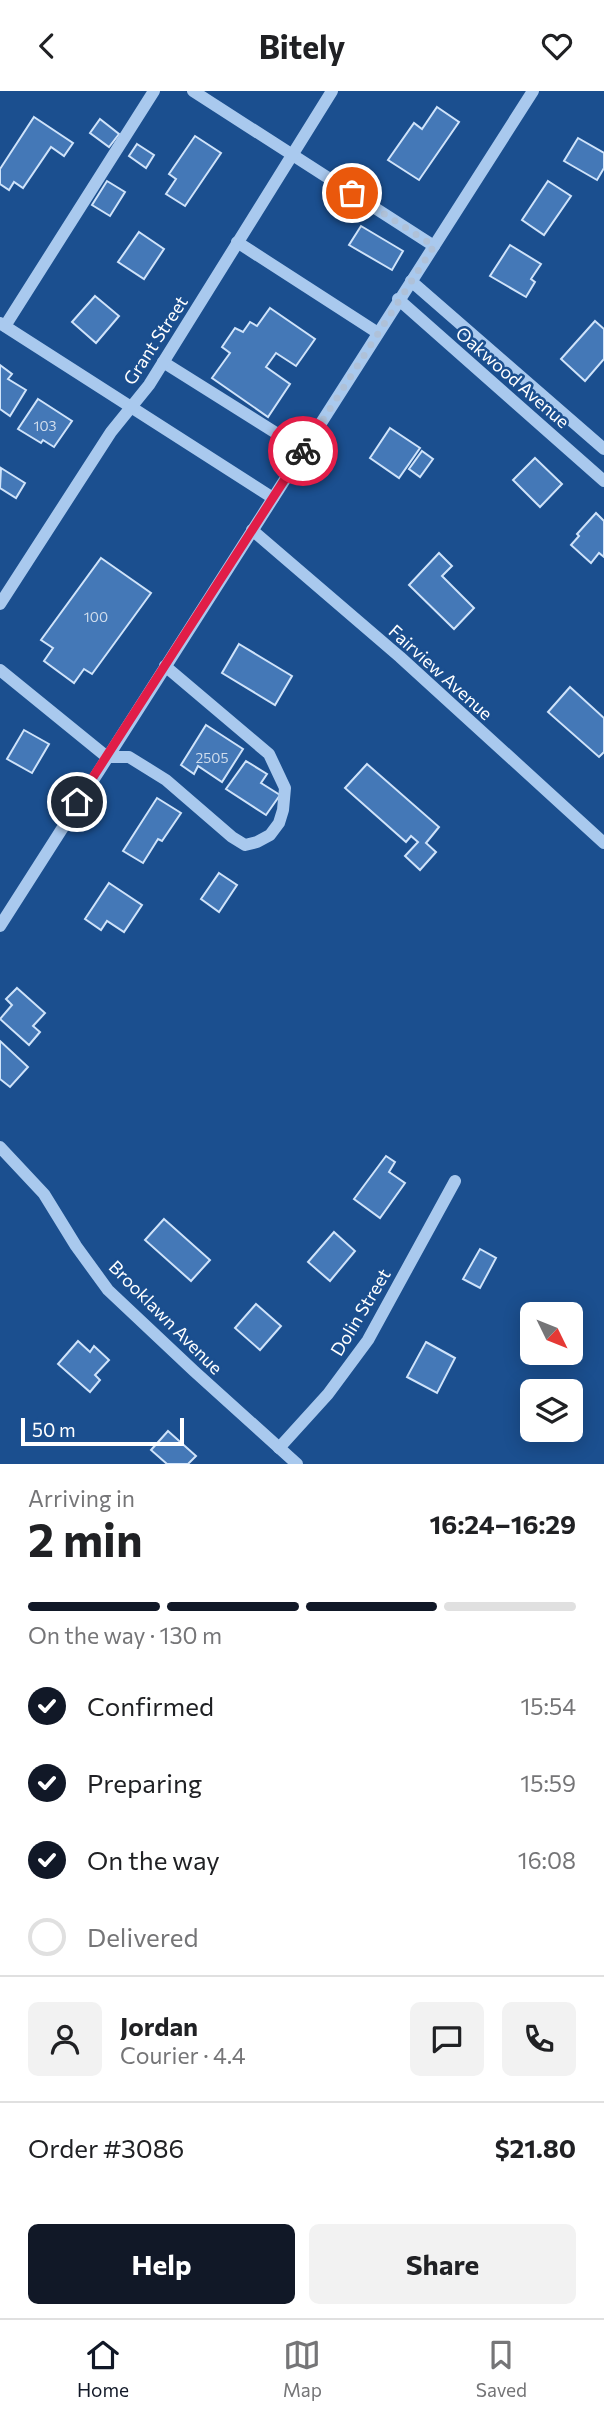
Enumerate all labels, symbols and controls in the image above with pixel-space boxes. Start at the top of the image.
text: Bitely [259,26,345,66]
icon: back [28,27,66,65]
icon: heart [538,27,576,65]
pin [322,163,382,223]
icon: bag [333,174,371,212]
street label: Grant Street [118,291,192,389]
street label: Oakwood Avenue [452,322,574,432]
courier [268,416,338,486]
house number: 103 [33,417,57,434]
icon: bike [284,432,322,470]
house number: 100 [84,608,108,625]
street label: Fairview Avenue [385,620,497,724]
house number: 2505 [196,749,228,766]
pin [47,772,107,832]
icon: home [58,783,96,821]
street label: Brooklawn Avenue [105,1256,227,1378]
street label: Dolin Street [325,1264,395,1360]
north arrow [520,1302,583,1365]
map controls [520,1302,583,1442]
button: layers [520,1379,583,1442]
scale bar [21,1415,184,1447]
text: 50 m [32,1418,76,1441]
text: Arriving in [28,1484,135,1512]
text: 16:24–16:29 [430,1508,576,1539]
text: 2 min [28,1510,143,1566]
text: On the way · 130 m [28,1621,222,1649]
icon: check [28,1687,66,1725]
text: Confirmed [87,1690,214,1721]
text: 15:54 [521,1692,576,1720]
icon: check [28,1764,66,1802]
text: Preparing [87,1767,202,1798]
text: 15:59 [520,1769,576,1797]
icon: check [28,1841,66,1879]
text: On the way [87,1844,220,1875]
text: 16:08 [518,1846,576,1874]
text: Delivered [87,1921,198,1952]
button: person [28,2002,102,2076]
button: chat [410,2002,484,2076]
button: phone [502,2002,576,2076]
text: Jordan [120,2010,198,2041]
text: Courier · 4.4 [120,2041,246,2069]
text: Order #3086 [28,2132,184,2163]
text: $21.80 [495,2132,576,2163]
button: Help [28,2224,295,2304]
button: Share [309,2224,576,2304]
tab: Home [77,2336,129,2401]
tab: Map [283,2336,322,2401]
tab: Saved [476,2336,527,2401]

